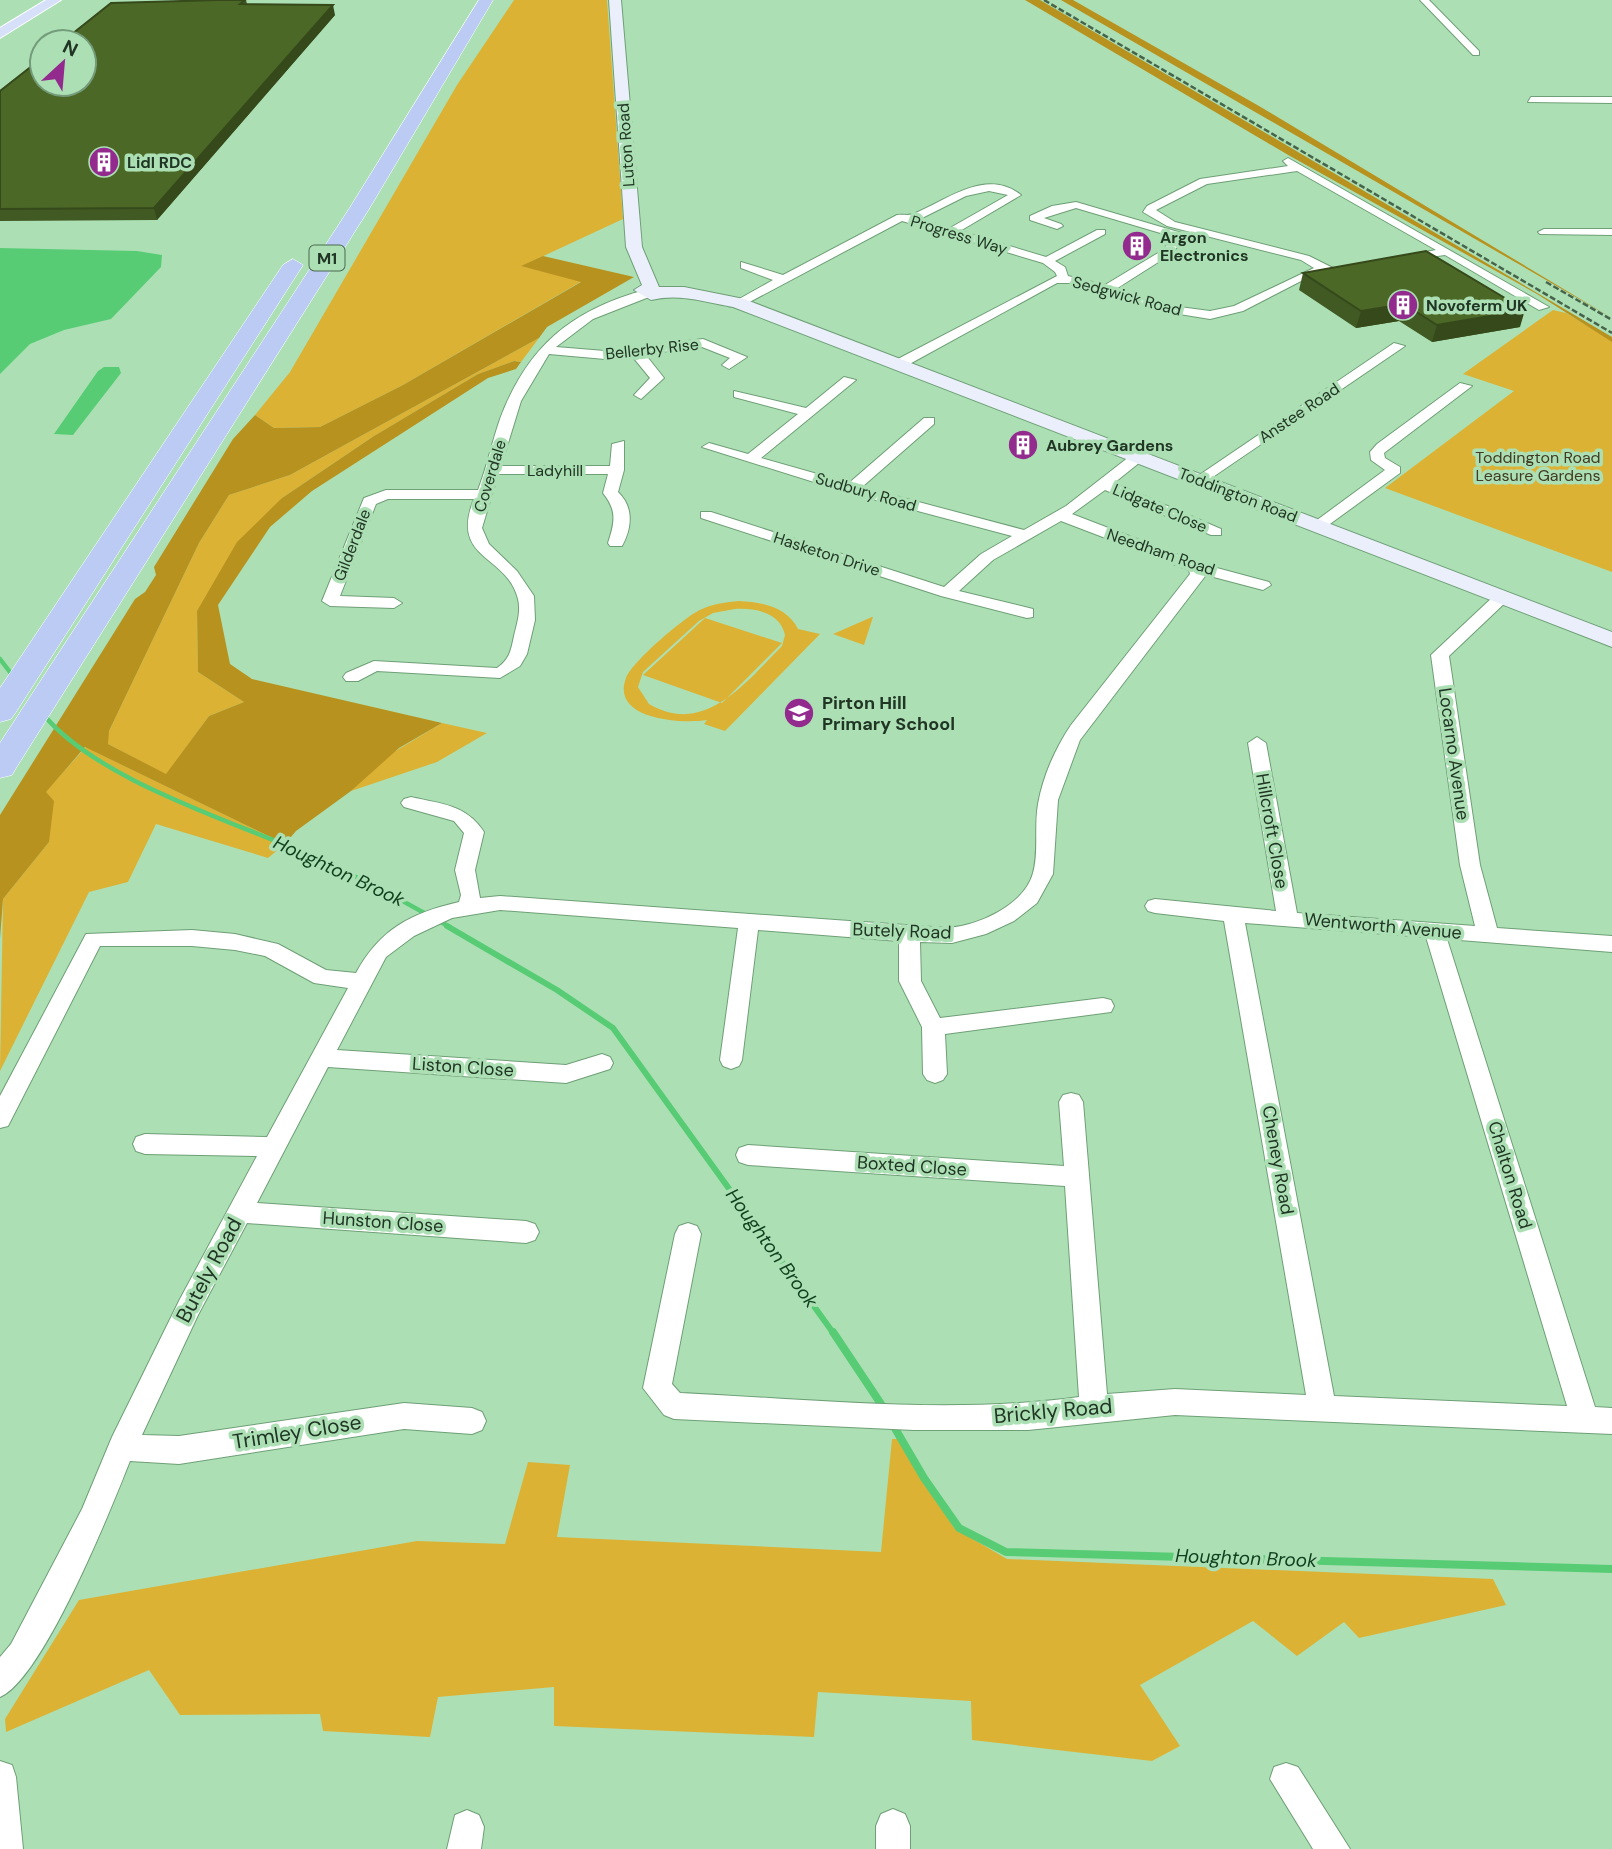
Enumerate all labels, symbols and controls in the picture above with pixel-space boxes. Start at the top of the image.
north arrow [28,28,98,98]
text: N [59,34,82,62]
street label: Luton Road [613,102,639,188]
building icon: Lidl RDC [87,145,121,179]
place label: Lidl RDC [127,152,192,173]
street label: Progress Way [908,210,1010,260]
place label: Argon Electronics [1160,227,1248,266]
building icon: Argon Electronics [1120,229,1154,263]
road number: M1 [310,246,344,270]
street label: Sedgwick Road [1070,271,1184,321]
building icon: Novoferm UK [1386,288,1420,322]
place label: Novoferm UK [1426,295,1528,316]
street label: Bellerby Rise [604,334,700,364]
street label: Anstee Road [1254,378,1344,448]
building icon: Aubrey Gardens [1006,428,1040,462]
place label: Aubrey Gardens [1046,435,1173,456]
street label: Coverdale [469,437,511,515]
park label: Toddington Road Leasure Gardens [1475,447,1601,486]
street label: Ladyhill [527,460,583,481]
street label: Toddington Road [1176,463,1300,527]
street label: Sudbury Road [813,468,919,516]
street label: Lidgate Close [1110,479,1210,537]
street label: Gilderdale [329,506,375,584]
street label: Needham Road [1104,524,1218,580]
street label: Hasketon Drive [771,527,883,581]
street label: Locarno Avenue [1433,686,1475,822]
place label: Pirton Hill Primary School [822,691,955,736]
school or university icon: Pirton Hill Primary School [782,696,816,730]
street label: Hillcroft Close [1250,771,1294,891]
water label: Houghton Brook [269,830,409,912]
street label: Wentworth Avenue [1303,907,1463,945]
street label: Butely Road [852,917,952,945]
street label: Liston Close [411,1051,515,1083]
street label: Cheney Road [1257,1104,1299,1216]
street label: Chalton Road [1482,1118,1538,1232]
street label: Boxted Close [856,1150,968,1182]
water label: Houghton Brook [720,1183,824,1313]
street label: Hunston Close [322,1206,444,1238]
street label: Butely Road [170,1212,248,1328]
street label: Brickly Road [993,1392,1113,1430]
street label: Trimley Close [230,1408,364,1456]
water label: Houghton Brook [1175,1543,1318,1573]

